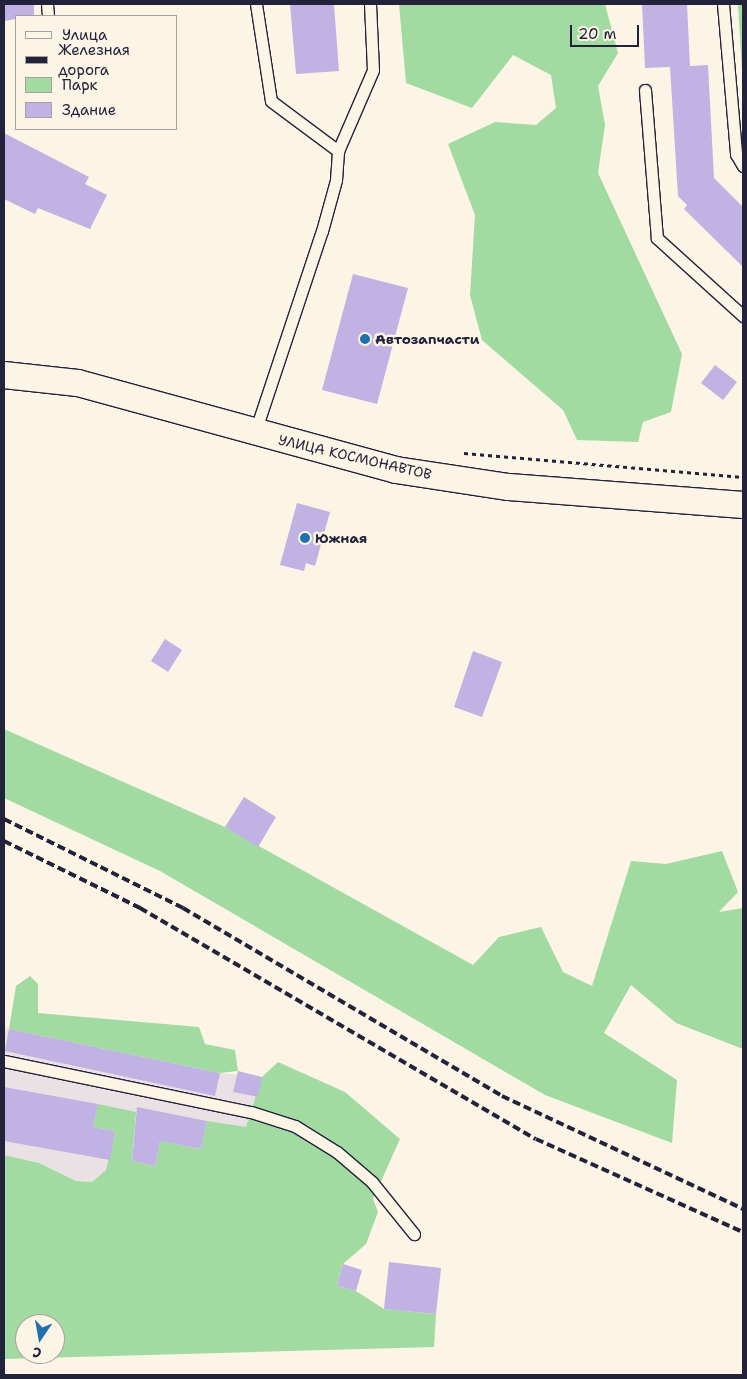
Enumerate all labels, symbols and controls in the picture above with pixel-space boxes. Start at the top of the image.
legend [15,15,178,130]
scale bar [572,15,641,47]
text: 20 m [578,24,617,44]
text: Улица [62,25,107,45]
text: Железная дорога [58,40,130,80]
text: Парк [62,75,98,95]
text: Здание [62,100,116,120]
place label: Автозапчасти [375,331,479,347]
marker: Автозапчасти [359,333,371,345]
street label: УЛИЦА КОСМОНАВТОВ [277,431,433,483]
place label: Южная [315,530,367,546]
marker: Южная [299,532,311,544]
north arrow [15,1314,65,1364]
text: С [31,1343,43,1362]

